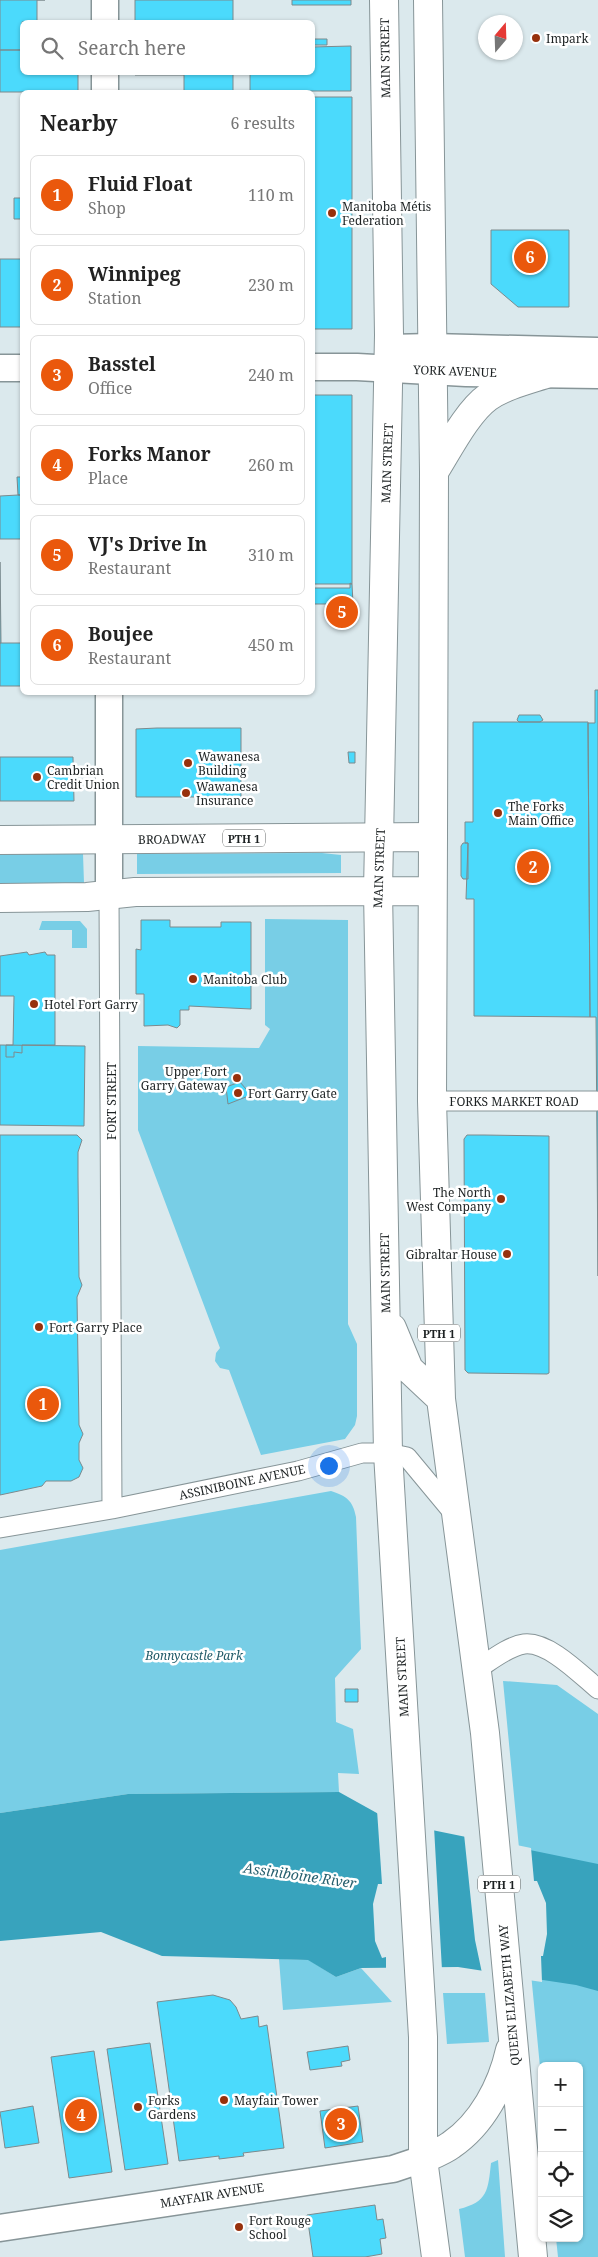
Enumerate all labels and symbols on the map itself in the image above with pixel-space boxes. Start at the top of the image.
north arrow [478,15,523,60]
street label: MAIN STREET [376,17,394,98]
place label: Impark [546,30,590,47]
marker: Impark [530,32,542,44]
place label: Manitoba Métis Federation [342,198,431,229]
marker: Manitoba Métis Federation [326,207,338,219]
pin: 6 [514,238,546,276]
street label: YORK AVENUE [412,361,497,381]
street label: MAIN STREET [377,422,397,503]
pin: 5 [326,593,358,631]
place label: Wawanesa Building [198,748,260,779]
marker: Wawanesa Building [182,757,194,769]
place label: Cambrian Credit Union [47,762,120,793]
marker: Cambrian Credit Union [31,771,43,783]
place label: Wawanesa Insurance [196,778,258,809]
marker: Wawanesa Insurance [180,787,192,799]
place label: The Forks Main Office [508,798,574,829]
marker: The Forks Main Office [492,807,504,819]
street label: MAIN STREET [369,827,389,908]
street label: BROADWAY [138,830,207,848]
road number: PTH 1 [223,830,265,846]
pin: 2 [517,848,549,886]
place label: Manitoba Club [203,971,287,988]
marker: Manitoba Club [187,973,199,985]
place label: Hotel Fort Garry [44,996,138,1013]
marker: Hotel Fort Garry [28,998,40,1010]
street label: FORT STREET [103,1061,120,1140]
place label: Upper Fort Garry Gateway [141,1063,227,1094]
marker: Upper Fort Garry Gateway [231,1072,243,1084]
place label: Fort Garry Gate [248,1085,337,1102]
marker: Fort Garry Gate [232,1087,244,1099]
street label: FORKS MARKET ROAD [449,1093,579,1110]
place label: The North West Company [406,1184,491,1215]
marker: The North West Company [495,1193,507,1205]
street label: MAIN STREET [376,1232,394,1313]
place label: Gibraltar House [406,1246,497,1263]
marker: Gibraltar House [501,1248,513,1260]
place label: Fort Garry Place [49,1319,142,1336]
marker: Fort Garry Place [33,1321,45,1333]
road number: PTH 1 [418,1325,460,1342]
pin: 1 [27,1385,59,1423]
your location [316,1453,342,1479]
street label: ASSINIBOINE AVENUE [177,1460,307,1504]
street label: MAIN STREET [391,1636,413,1718]
park label: Bonnycastle Park [144,1647,244,1664]
water label: Assiniboine River [242,1858,358,1892]
road number: PTH 1 [478,1876,520,1892]
street label: QUEEN ELIZABETH WAY [494,1923,524,2066]
place label: Forks Gardens [148,2092,196,2123]
place label: Mayfair Tower [234,2092,319,2109]
marker: Mayfair Tower [218,2094,230,2106]
pin: 4 [65,2096,97,2134]
marker: Forks Gardens [132,2101,144,2113]
pin: 3 [325,2105,357,2143]
street label: MAYFAIR AVENUE [159,2178,265,2212]
place label: Fort Rouge School [249,2212,311,2243]
marker: Fort Rouge School [233,2221,245,2233]

